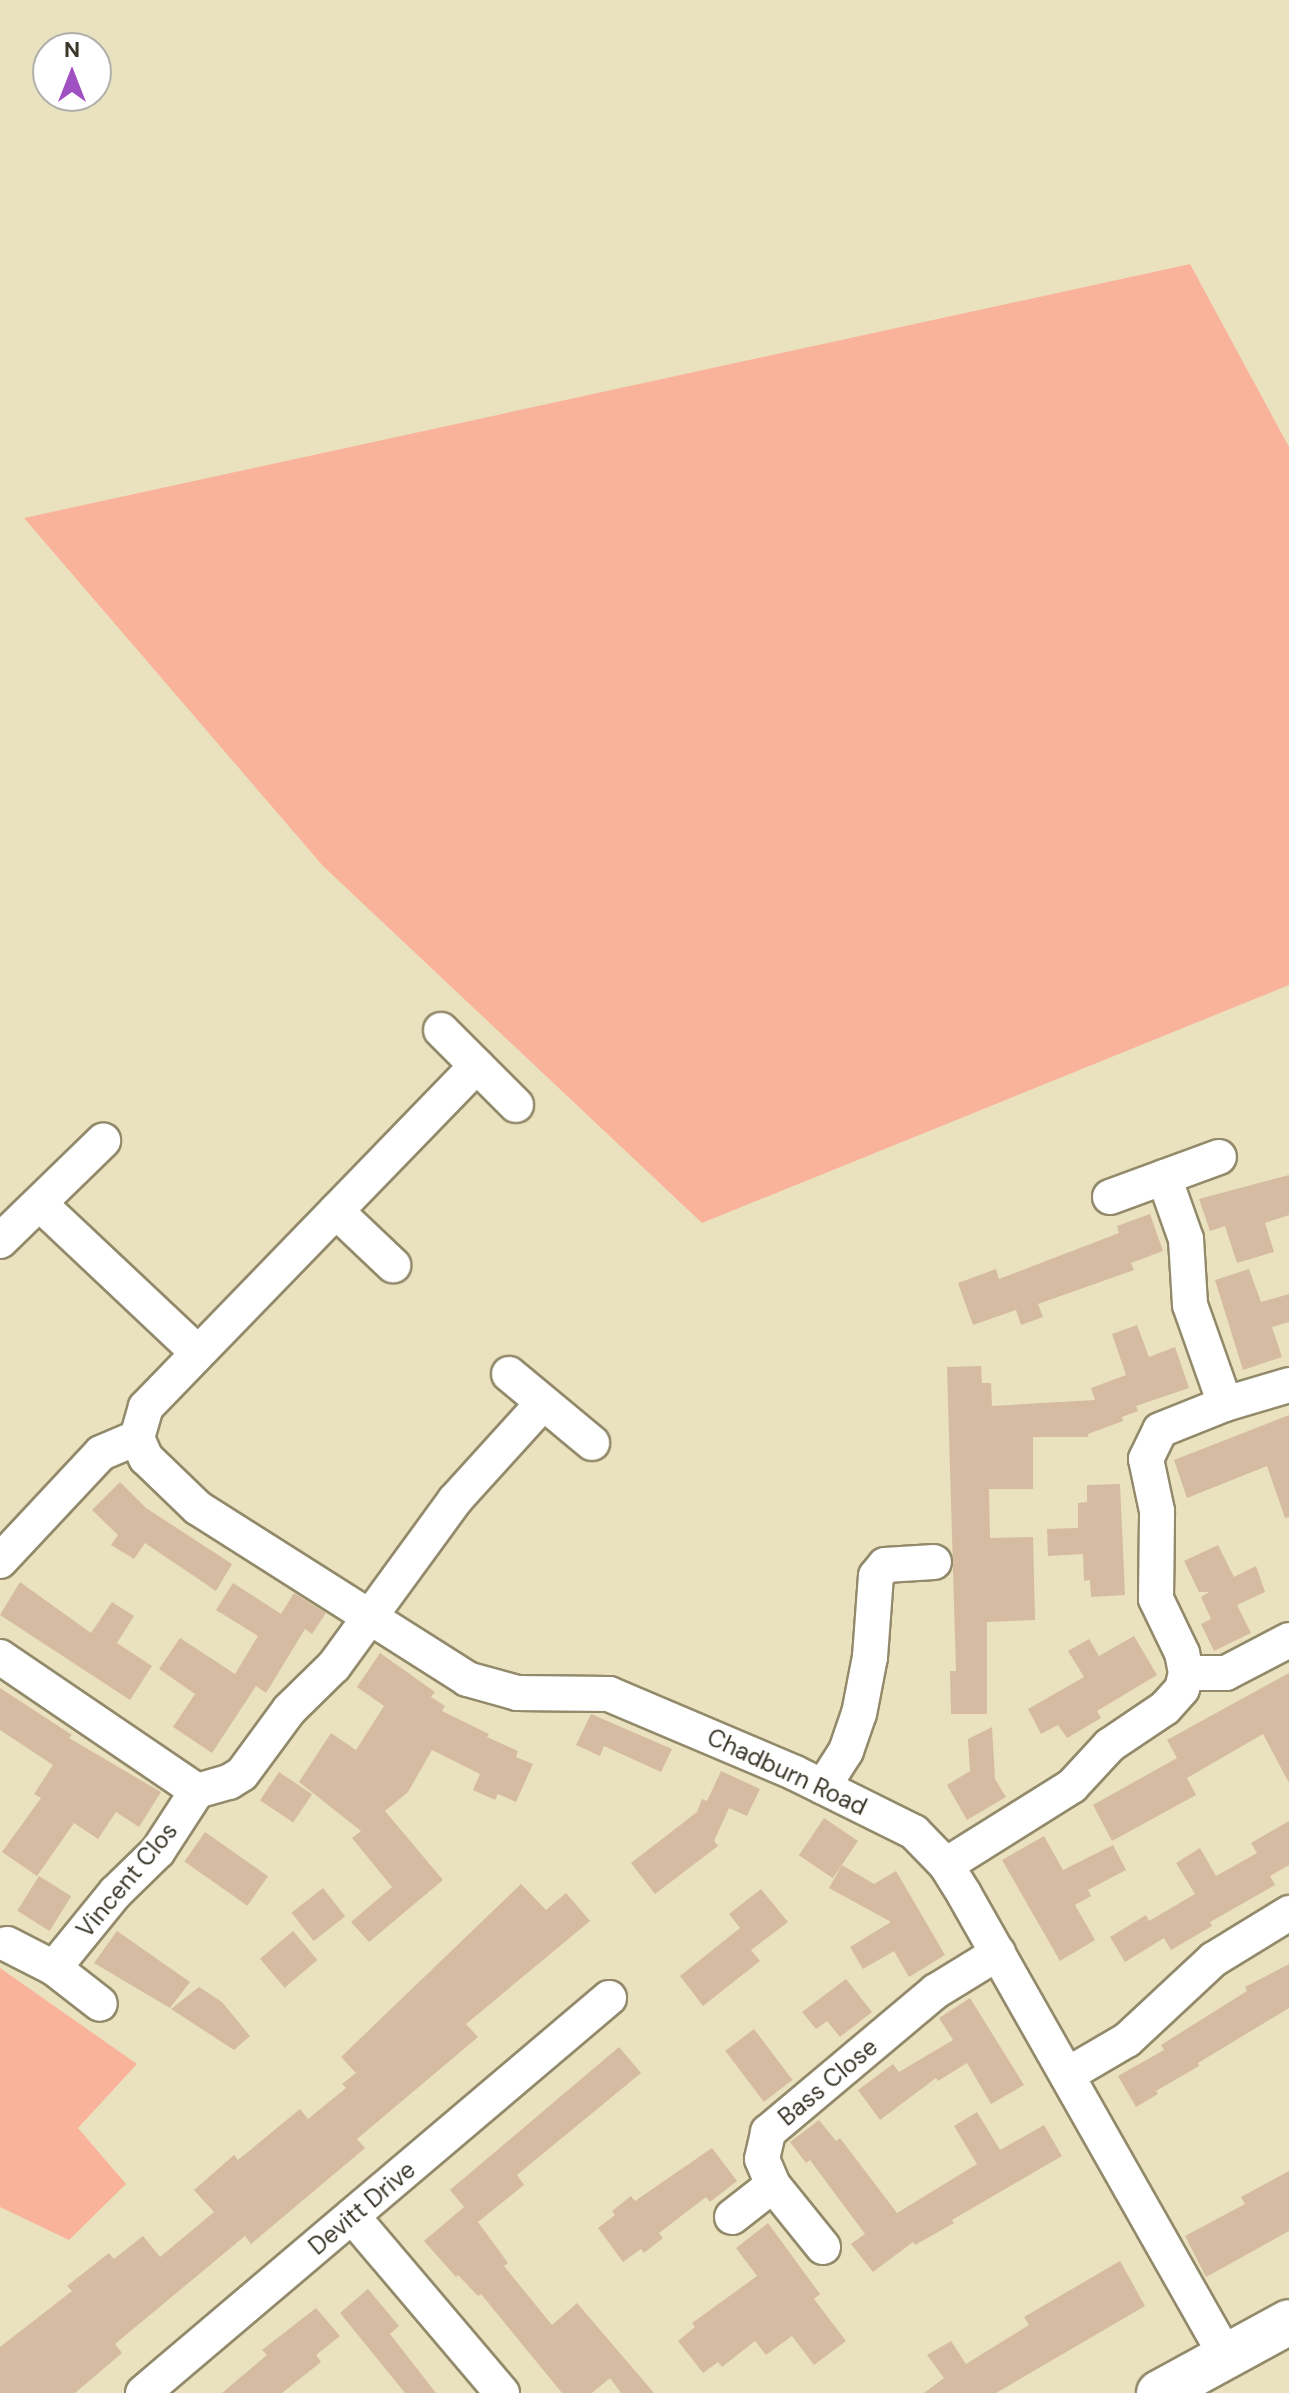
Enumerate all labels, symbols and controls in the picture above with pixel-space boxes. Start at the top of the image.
north arrow [32,32,112,112]
text: N [64,35,80,64]
street label: Chadburn Road [703,1722,871,1822]
street label: Vincent Clos [71,1817,183,1943]
street label: Bass Close [773,2032,883,2132]
street label: Devitt Drive [303,2155,421,2261]

